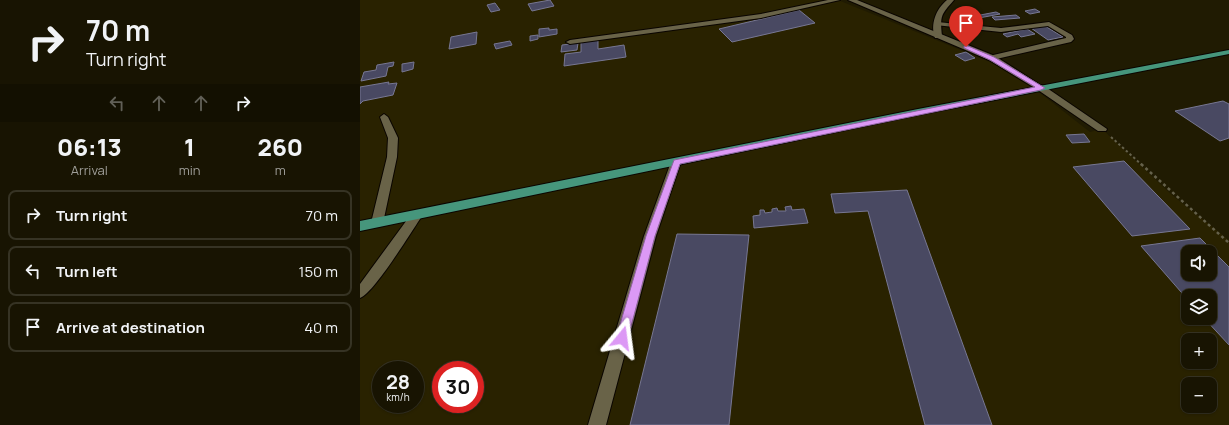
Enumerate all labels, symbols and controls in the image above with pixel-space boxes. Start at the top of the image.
pin [949,6,983,47]
text: 70 m [86,11,150,49]
icon: arrive [955,12,977,34]
icon: right [20,16,72,68]
text: Turn right [86,47,167,71]
icon: left [106,92,128,114]
icon: ahead [148,92,170,114]
icon: ahead [190,92,212,114]
icon: right [232,92,254,114]
text: 06:13 [57,130,122,163]
text: 1 [184,130,195,163]
text: 260 [257,130,303,163]
text: Arrival [71,161,108,179]
text: min [179,161,200,179]
text: m [275,161,286,179]
icon: right [22,204,44,226]
text: Turn right [56,205,127,226]
text: 70 m [306,205,338,226]
map controls [1181,245,1217,413]
button: sound [1181,245,1217,281]
icon: left [22,260,44,282]
text: Turn left [56,261,118,282]
text: 150 m [299,261,338,282]
button: layers [1181,289,1217,325]
icon: arrive [22,316,44,338]
text: Arrive at destination [56,317,205,338]
text: 40 m [304,317,338,338]
position arrow [601,317,643,359]
button: + [1181,333,1217,369]
speed limit sign: 30 [432,361,484,413]
text: 28 [386,368,410,395]
button: − [1181,377,1217,413]
text: km/h [386,390,410,404]

